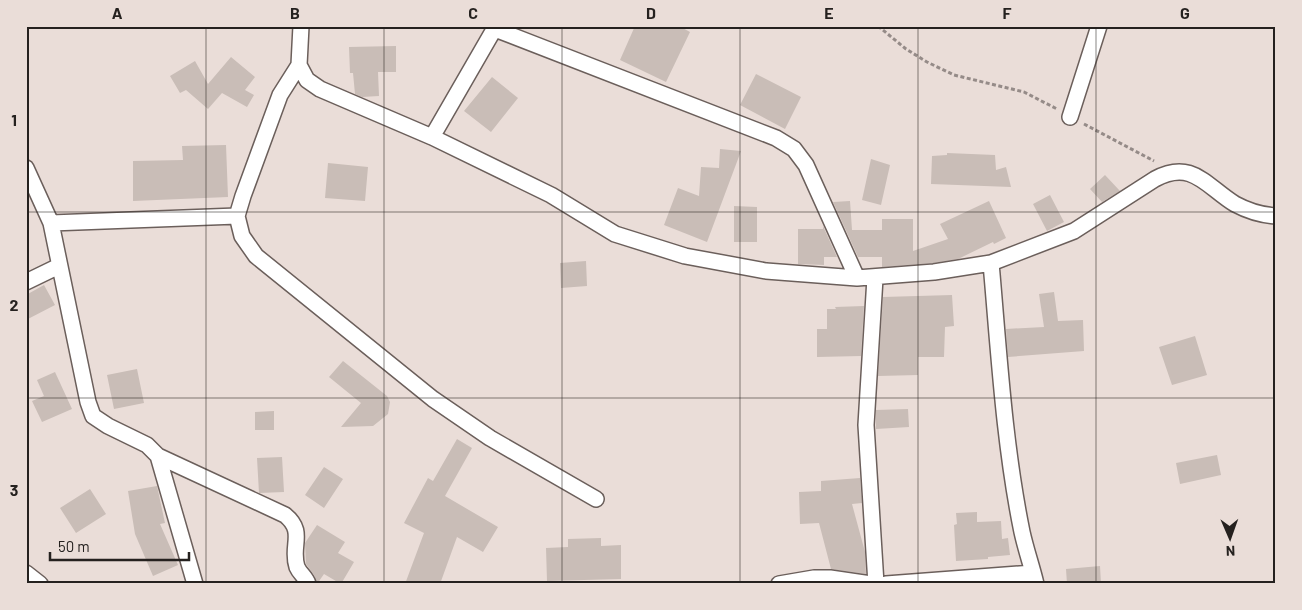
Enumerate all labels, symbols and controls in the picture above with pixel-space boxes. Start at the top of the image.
text: A [112,3,123,22]
text: B [290,3,300,22]
text: C [468,3,478,22]
text: D [646,3,656,22]
text: E [824,3,834,22]
text: F [1003,3,1012,22]
text: G [1180,3,1190,22]
text: 1 [11,110,17,129]
text: 2 [10,295,19,314]
text: 3 [10,480,18,499]
north arrow [1204,512,1254,562]
scale bar [50,530,189,562]
text: 50 m [58,537,90,555]
text: N [1226,543,1235,560]

